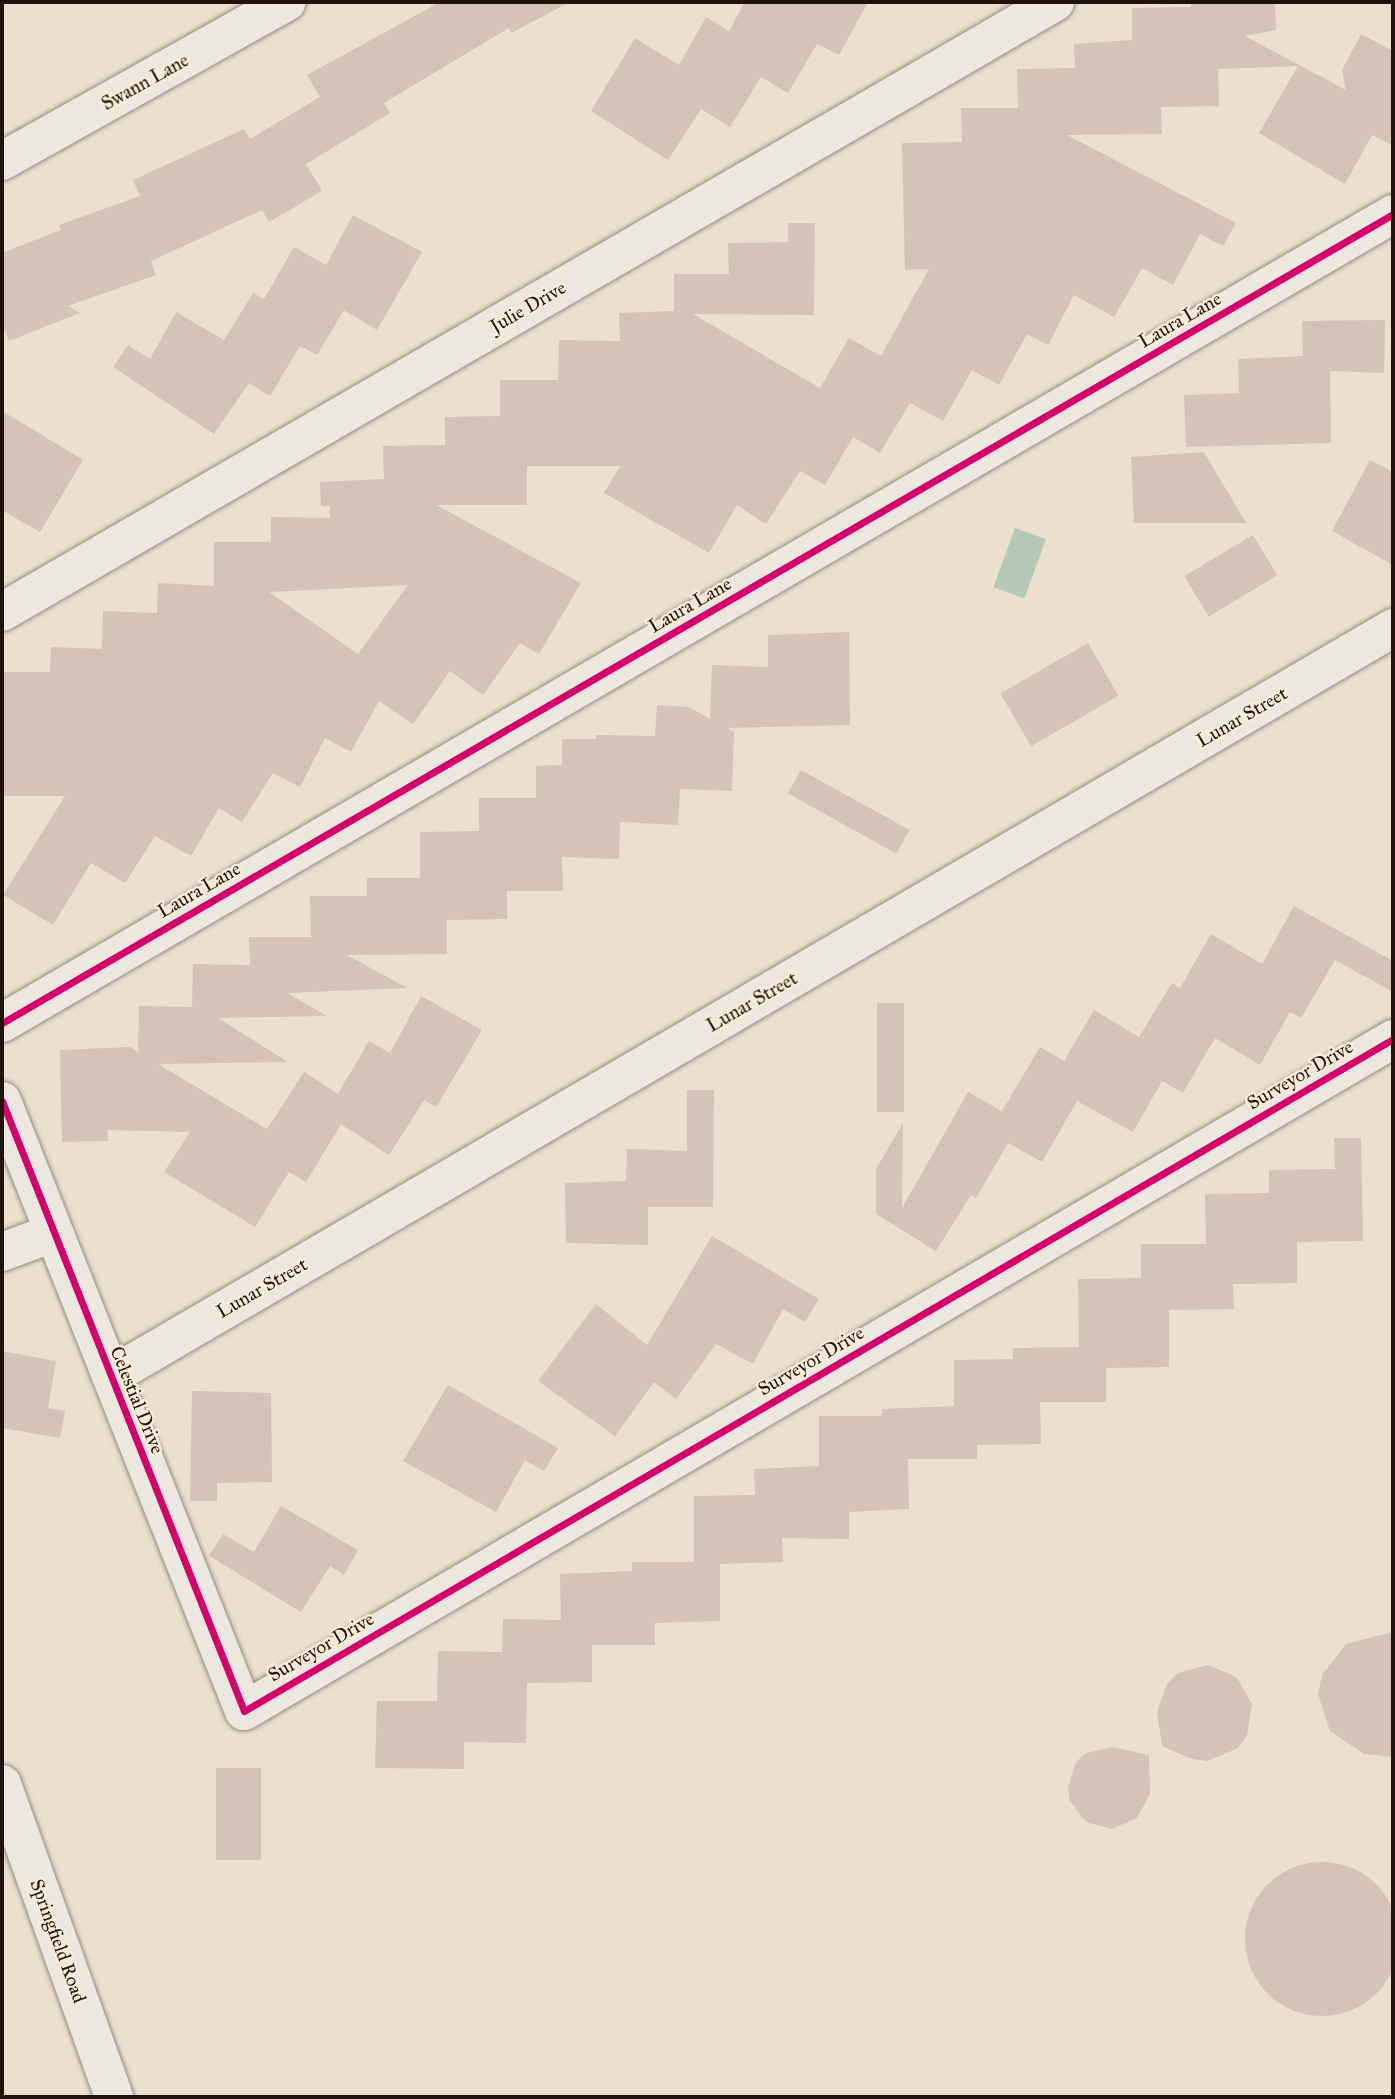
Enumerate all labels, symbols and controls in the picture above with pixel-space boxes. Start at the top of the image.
street label: Swann Lane [97,49,193,115]
street label: Julie Drive [486,276,570,338]
street label: Laura Lane [1135,287,1225,353]
street label: Laura Lane [645,572,735,638]
street label: Lunar Street [1193,682,1291,752]
street label: Laura Lane [154,857,244,923]
street label: Lunar Street [703,967,801,1037]
street label: Surveyor Drive [1243,1035,1357,1115]
street label: Lunar Street [213,1253,311,1323]
street label: Surveyor Drive [754,1321,868,1401]
street label: Celestial Drive [105,1343,169,1457]
street label: Surveyor Drive [264,1607,378,1687]
street label: Springfield Road [25,1876,91,2006]

